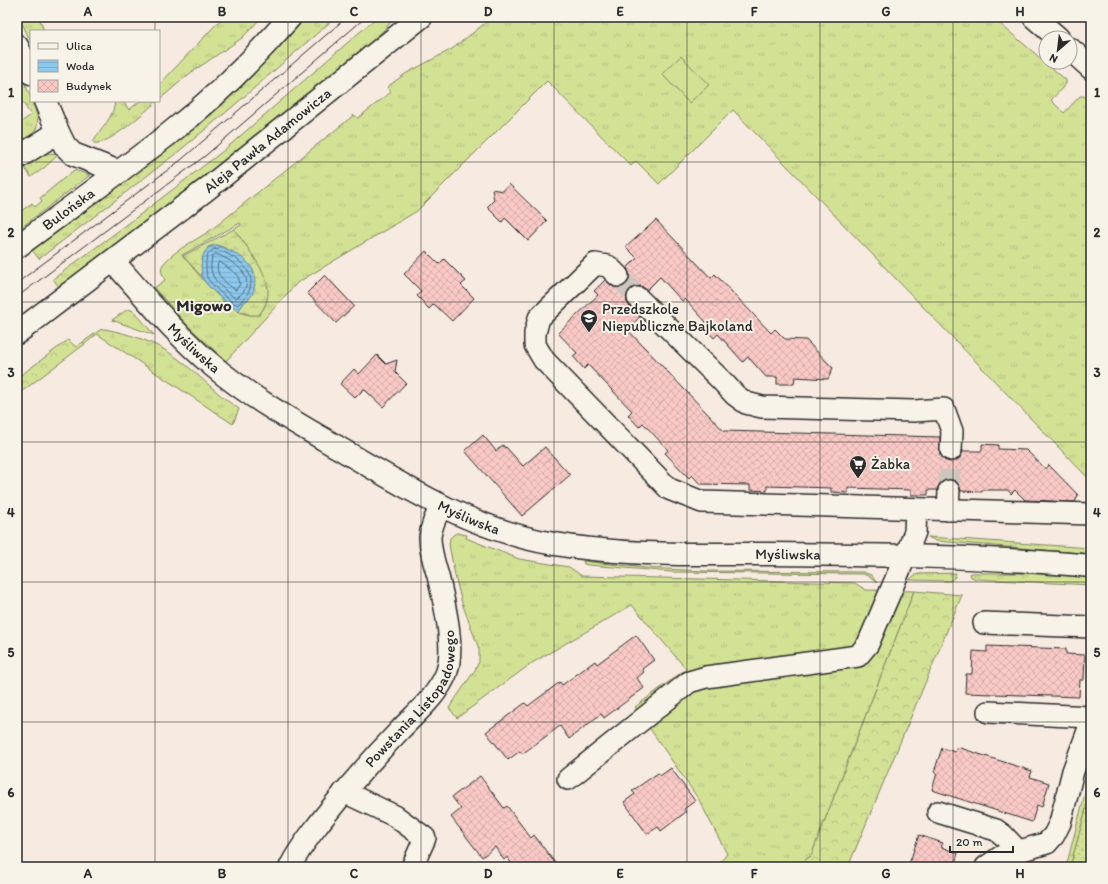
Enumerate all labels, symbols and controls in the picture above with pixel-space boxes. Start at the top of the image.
text: A [83,4,93,19]
text: B [218,4,227,19]
text: C [350,4,359,19]
text: D [484,4,493,19]
text: E [616,4,624,19]
text: F [751,4,758,19]
text: G [882,4,891,19]
text: H [1016,4,1025,19]
legend [30,30,160,102]
north arrow [1038,30,1078,70]
text: Ulica [66,39,92,53]
text: N [1047,51,1060,66]
text: Woda [66,59,95,73]
text: Budynek [66,79,112,93]
street label: Aleja Pawła Adamowicza [200,84,335,197]
text: 1 [8,85,14,100]
text: 1 [1094,85,1100,100]
street label: Bulońska [39,184,98,234]
text: 2 [8,225,15,240]
text: 2 [1094,225,1101,240]
district label: Migowo [176,295,232,316]
place label: Przedszkole Niepubliczne Bajkoland [602,300,753,335]
school or university icon: Przedszkole Niepubliczne Bajkoland [579,308,599,333]
street label: Myśliwska [164,319,224,378]
text: 3 [7,365,15,380]
text: 3 [1093,365,1101,380]
supermarket icon: Żabka [848,454,868,479]
place label: Żabka [871,455,911,473]
street label: Myśliwska [435,496,503,539]
text: 4 [7,505,15,520]
text: 4 [1093,505,1101,520]
street label: Myśliwska [755,545,821,564]
street label: Powstania Listopadowego [361,629,459,771]
text: 5 [8,645,15,660]
text: 5 [1094,645,1101,660]
text: 6 [8,785,15,800]
text: 6 [1094,785,1101,800]
scale bar [950,828,1013,854]
text: 20 m [956,835,983,849]
text: A [83,866,93,881]
text: B [218,866,227,881]
text: C [350,866,359,881]
text: D [484,866,493,881]
text: E [616,866,624,881]
text: F [751,866,758,881]
text: G [882,866,891,881]
text: H [1016,866,1025,881]

